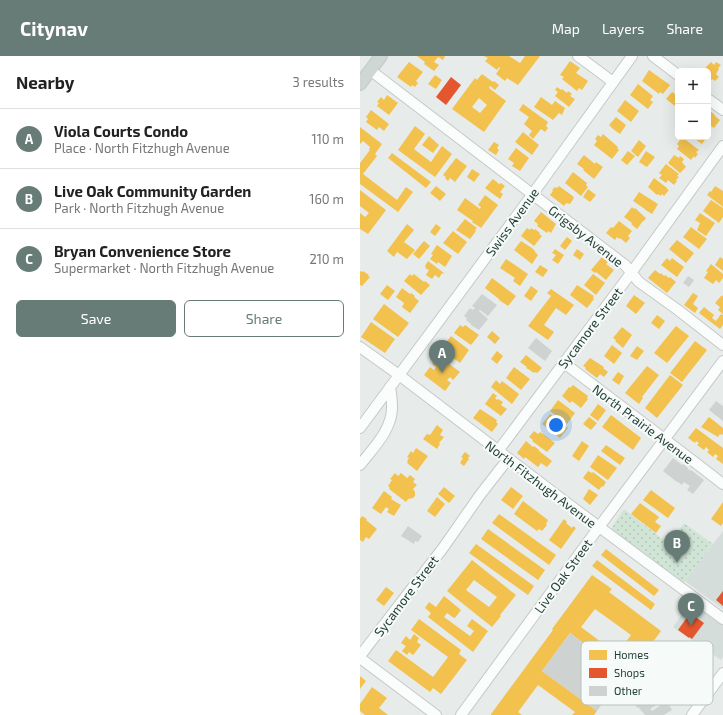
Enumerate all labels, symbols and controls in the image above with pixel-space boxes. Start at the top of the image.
text: Citynav [20,17,88,40]
text: Map [552,20,580,37]
text: Layers [602,20,644,37]
text: Share [666,20,703,37]
map controls [675,68,711,140]
button: + [675,68,711,104]
text: Nearby [16,72,74,92]
text: 3 results [293,74,344,90]
button: − [675,104,711,140]
text: Viola Courts Condo [54,122,188,140]
text: A [25,131,33,147]
text: 110 m [312,131,344,147]
text: Place · North Fitzhugh Avenue [54,140,230,156]
text: Live Oak Community Garden [54,182,251,200]
street label: Swiss Avenue [482,185,542,259]
text: B [25,191,33,207]
text: 160 m [309,191,344,207]
text: Park · North Fitzhugh Avenue [54,200,224,216]
street label: Grigsby Avenue [545,202,627,270]
text: Bryan Convenience Store [54,242,231,260]
text: C [25,251,33,267]
text: 210 m [309,251,344,267]
text: Supermarket · North Fitzhugh Avenue [54,260,274,276]
street label: Sycamore Street [554,284,626,372]
button: Save [16,300,176,337]
button: Share [184,300,344,337]
pin: A [429,340,455,373]
street label: North Prairie Avenue [589,381,697,467]
your location [546,415,566,435]
street label: North Fitzhugh Avenue [482,437,600,531]
pin: B [664,530,690,563]
street label: Live Oak Street [531,536,595,616]
street label: Sycamore Street [370,552,442,640]
pin: C [678,593,704,626]
legend [581,641,713,705]
text: Homes [614,648,649,661]
text: Shops [614,666,645,679]
text: Other [614,684,643,697]

